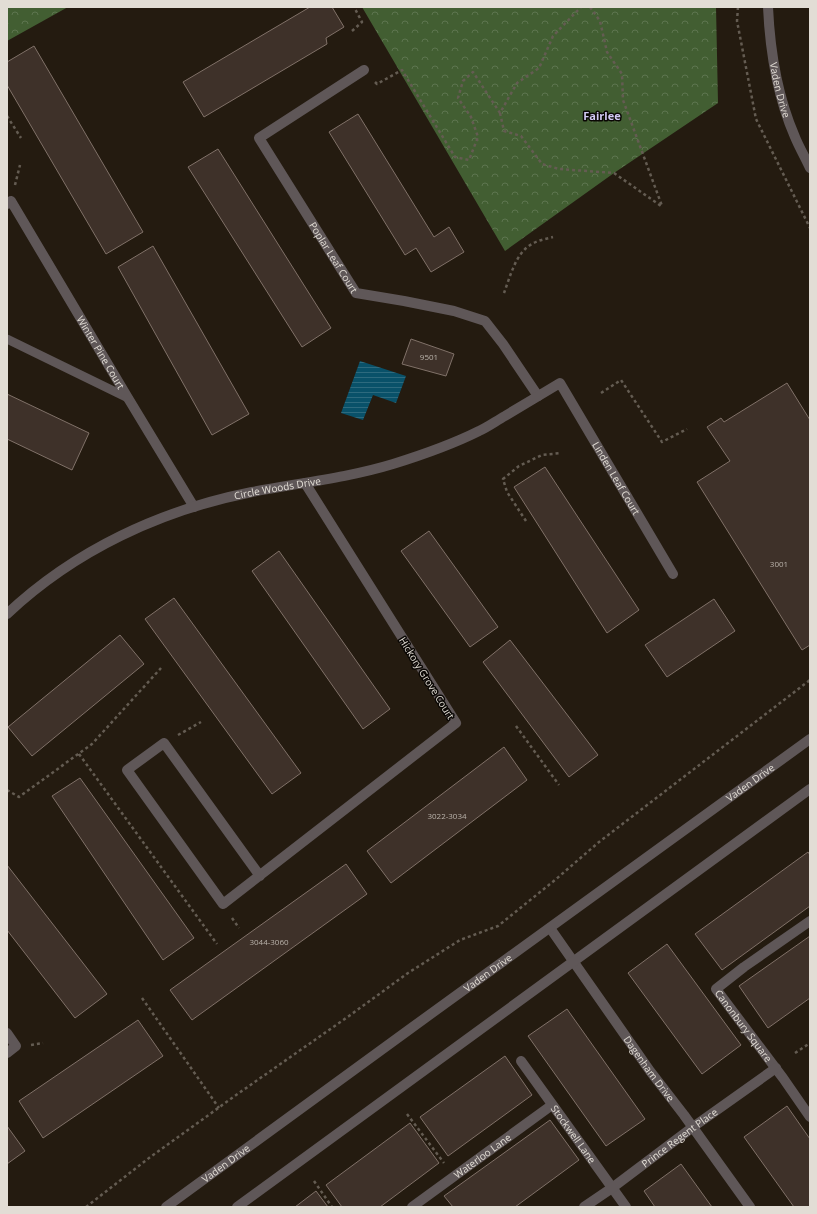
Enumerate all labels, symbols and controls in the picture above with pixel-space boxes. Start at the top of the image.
street label: Vaden Drive [767,61,794,120]
district label: Fairlee [583,108,621,123]
street label: Poplar Leaf Court [306,219,362,296]
street label: Winter Pine Court [74,313,128,392]
house number: 9501 [420,351,438,362]
street label: Linden Leaf Court [589,439,644,518]
street label: Circle Woods Drive [233,473,322,503]
house number: 3001 [770,558,788,569]
street label: Hickory Grove Court [396,634,458,722]
street label: Vaden Drive [723,760,777,805]
house number: 3022-3034 [427,810,467,821]
house number: 3044-3060 [249,936,289,947]
street label: Vaden Drive [461,950,515,995]
street label: Canonbury Square [712,987,776,1065]
street label: Dagenham Drive [620,1033,678,1105]
street label: Stockwell Lane [548,1102,600,1166]
street label: Prince Regent Place [638,1105,721,1170]
street label: Waterloo Lane [451,1130,514,1181]
street label: Vaden Drive [199,1141,253,1186]

